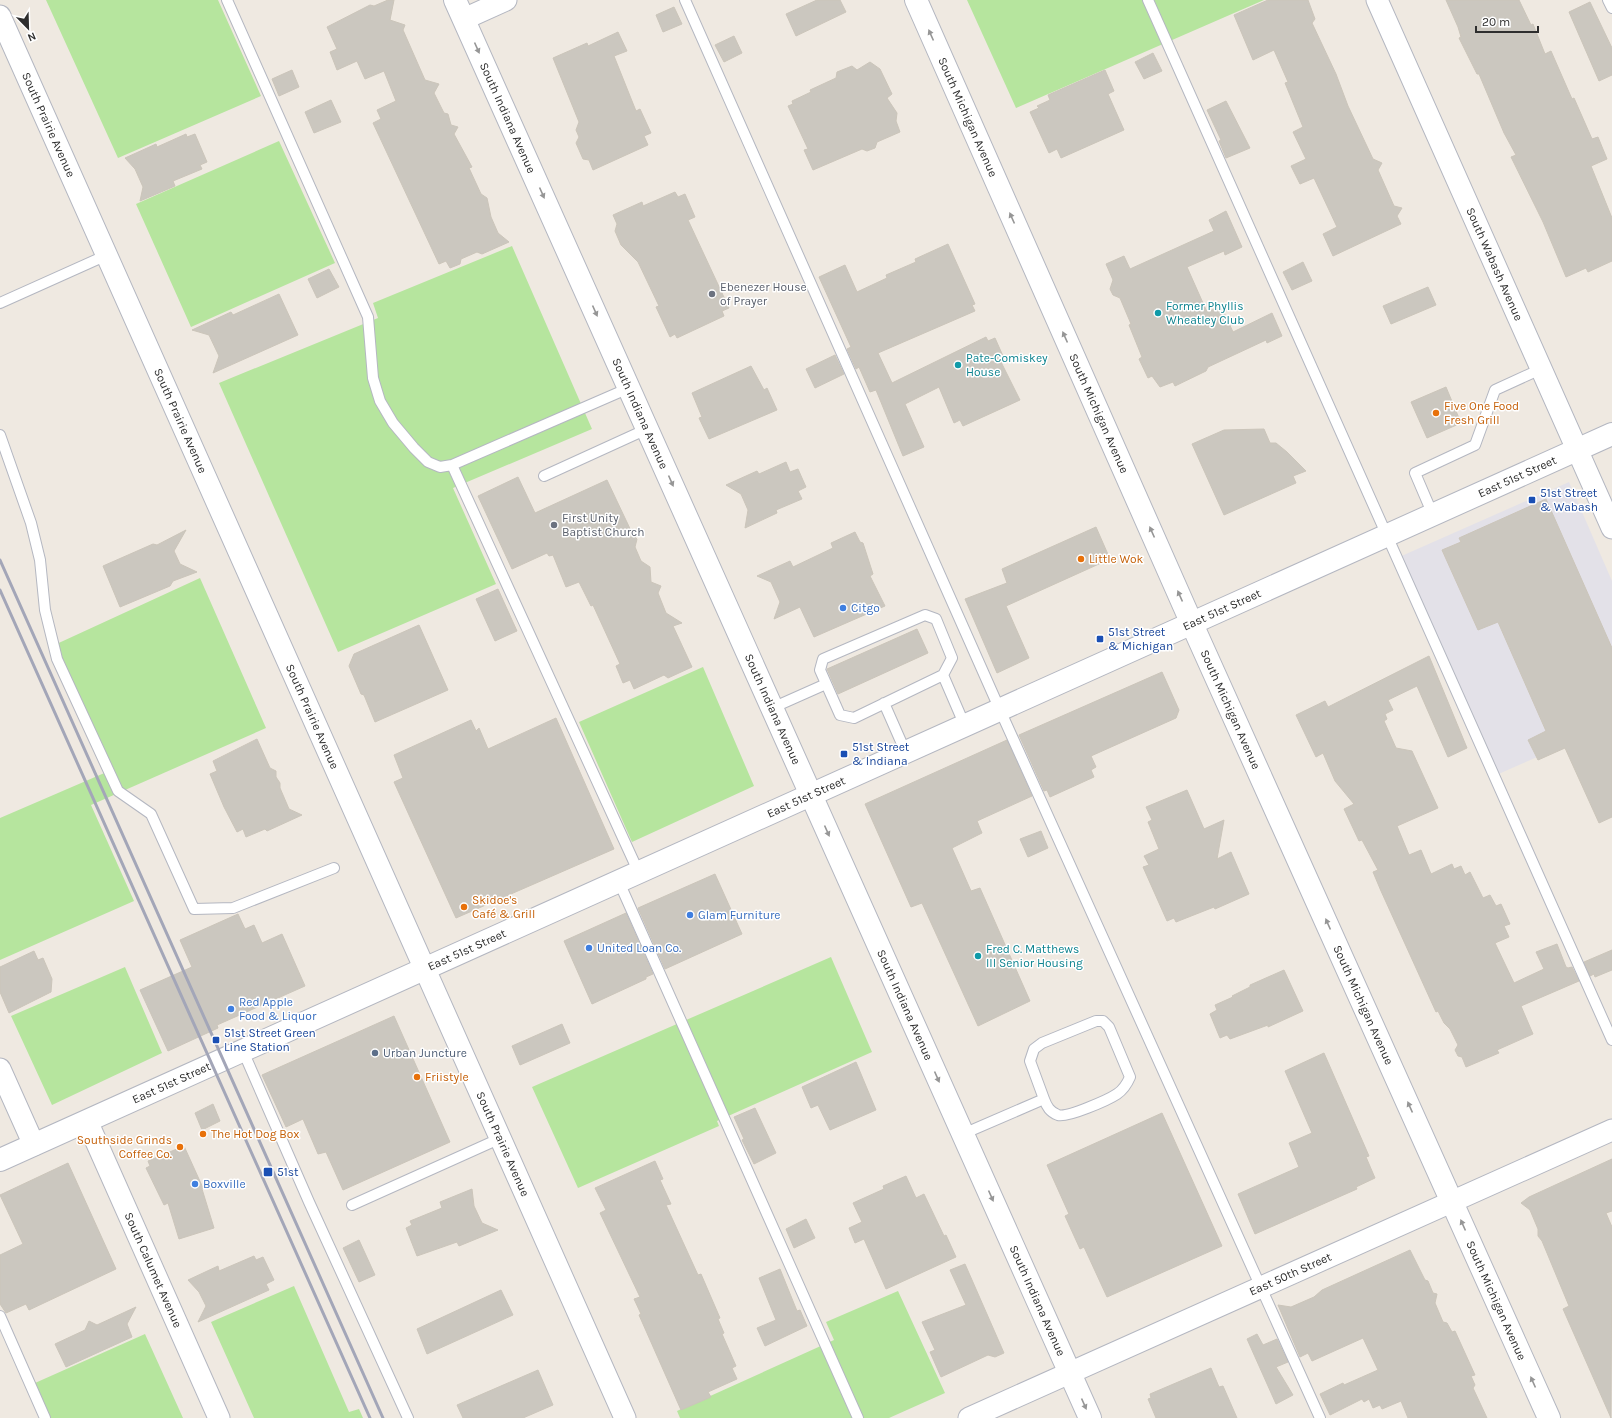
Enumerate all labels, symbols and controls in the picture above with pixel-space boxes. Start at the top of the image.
north arrow [8,8,48,48]
scale bar [1476,8,1538,34]
text: 20 m [1482,15,1510,29]
text: N [26,29,38,44]
one-way arrow [928,29,934,41]
one-way arrow [474,43,480,54]
street label: South Michigan Avenue [935,55,1000,179]
street label: South Indiana Avenue [477,60,539,175]
street label: South Prairie Avenue [19,70,78,179]
one-way arrow [539,187,545,199]
street label: South Wabash Avenue [1463,205,1526,323]
one-way arrow [1009,212,1015,223]
place label: Ebenezer House of Prayer [720,280,807,308]
marker: Ebenezer House of Prayer [707,289,717,299]
place label: Former Phyllis Wheatley Club [1166,299,1244,327]
one-way arrow [592,306,598,318]
marker: Former Phyllis Wheatley Club [1153,308,1163,318]
one-way arrow [1062,331,1068,342]
place label: Pate-Comiskey House [966,351,1048,379]
street label: South Michigan Avenue [1066,351,1131,475]
street label: South Indiana Avenue [609,356,671,471]
marker: Pate-Comiskey House [953,360,963,370]
street label: South Prairie Avenue [151,366,210,475]
place label: Five One Food Fresh Grill [1444,399,1519,427]
marker: Five One Food Fresh Grill [1431,408,1441,418]
street label: East 51st Street [1476,453,1559,500]
one-way arrow [667,475,674,487]
place label: 51st Street & Wabash [1540,486,1598,514]
marker: 51st Street & Wabash [1527,495,1537,505]
place label: First Unity Baptist Church [562,511,644,539]
marker: First Unity Baptist Church [549,520,559,530]
one-way arrow [1148,526,1154,538]
place label: Little Wok [1089,552,1143,566]
marker: Little Wok [1076,554,1086,564]
street label: East 51st Street [1180,586,1264,633]
one-way arrow [1177,590,1183,602]
place label: Citgo [851,601,880,615]
marker: Citgo [838,603,848,613]
place label: 51st Street & Michigan [1108,625,1173,653]
marker: 51st Street & Michigan [1095,634,1105,644]
street label: South Michigan Avenue [1197,647,1263,771]
street label: South Indiana Avenue [742,652,803,767]
street label: South Prairie Avenue [283,662,342,771]
place label: 51st Street & Indiana [852,740,910,768]
marker: 51st Street & Indiana [839,749,849,759]
street label: East 51st Street [765,773,848,821]
one-way arrow [824,825,830,836]
place label: Skidoe's Café & Grill [472,893,535,921]
marker: Skidoe's Café & Grill [459,902,469,912]
place label: Glam Furniture [698,908,780,922]
marker: Glam Furniture [685,910,695,920]
one-way arrow [1325,919,1331,930]
street label: East 51st Street [425,926,509,973]
place label: United Loan Co. [597,941,681,955]
place label: Fred C. Matthews III Senior Housing [986,942,1083,970]
marker: United Loan Co. [584,943,594,953]
street label: South Michigan Avenue [1330,943,1396,1067]
street label: South Indiana Avenue [874,947,936,1062]
marker: Fred C. Matthews III Senior Housing [973,951,983,961]
place label: Red Apple Food & Liquor [239,995,317,1023]
marker: Red Apple Food & Liquor [226,1004,236,1014]
place label: 51st Street Green Line Station [224,1026,316,1054]
marker: 51st Street Green Line Station [211,1035,221,1045]
place label: Urban Juncture [383,1046,467,1060]
marker: Urban Juncture [370,1048,380,1058]
street label: East 51st Street [130,1059,213,1107]
place label: Friistyle [425,1070,469,1084]
marker: Friistyle [412,1072,422,1082]
one-way arrow [935,1072,941,1084]
street label: South Prairie Avenue [473,1089,532,1199]
one-way arrow [1407,1101,1413,1112]
place label: The Hot Dog Box [211,1127,299,1141]
marker: The Hot Dog Box [198,1129,208,1139]
place label: Southside Grinds Coffee Co. [77,1133,172,1161]
marker: Southside Grinds Coffee Co. [175,1142,185,1152]
place label: 51st [277,1165,299,1179]
marker: 51st [262,1166,274,1178]
place label: Boxville [203,1177,246,1191]
marker: Boxville [190,1179,200,1189]
one-way arrow [987,1190,994,1202]
street label: South Calumet Avenue [121,1210,185,1330]
one-way arrow [1460,1219,1466,1231]
street label: South Michigan Avenue [1463,1239,1529,1362]
street label: South Indiana Avenue [1007,1243,1068,1358]
street label: East 50th Street [1247,1249,1334,1299]
one-way arrow [1530,1377,1536,1388]
one-way arrow [1081,1398,1087,1410]

